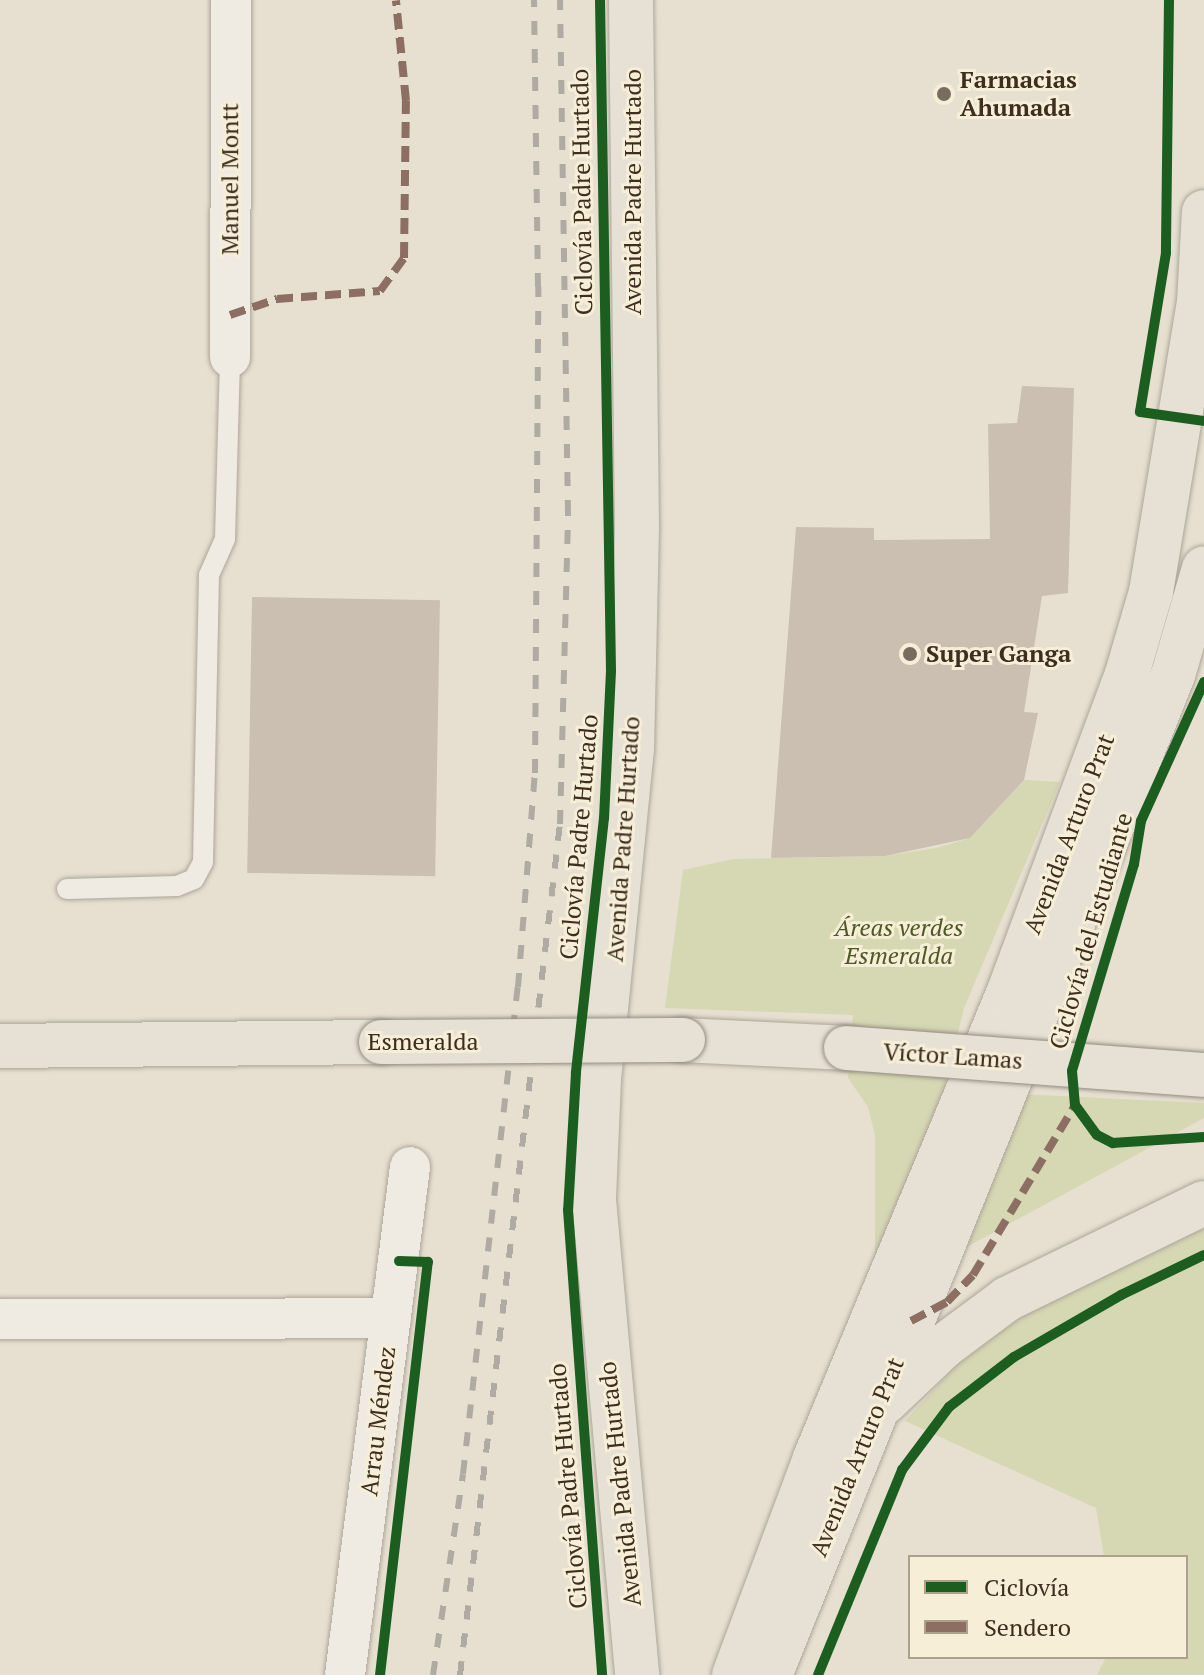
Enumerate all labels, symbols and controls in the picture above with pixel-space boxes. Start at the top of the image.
place label: Farmacias Ahumada [960,66,1077,122]
street label: Ciclovía Padre Hurtado [565,69,599,315]
street label: Avenida Padre Hurtado [619,69,647,315]
marker: Farmacias Ahumada [935,85,953,103]
street label: Manuel Montt [216,103,244,255]
place label: Super Ganga [926,640,1071,668]
marker: Super Ganga [901,645,919,663]
street label: Ciclovía Padre Hurtado [554,713,604,961]
street label: Avenida Padre Hurtado [600,715,646,963]
street label: Avenida Arturo Prat [1018,730,1120,938]
street label: Ciclovía del Estudiante [1043,809,1139,1053]
park label: Áreas verdes Esmeralda [835,914,963,970]
street label: Esmeralda [367,1028,479,1056]
street label: Víctor Lamas [882,1037,1024,1075]
street label: Arrau Méndez [355,1345,401,1497]
street label: Avenida Arturo Prat [804,1353,910,1561]
street label: Avenida Padre Hurtado [593,1360,647,1608]
street label: Ciclovía Padre Hurtado [543,1362,593,1610]
legend [908,1555,1188,1659]
text: Ciclovía [984,1571,1069,1603]
text: Sendero [984,1611,1071,1643]

